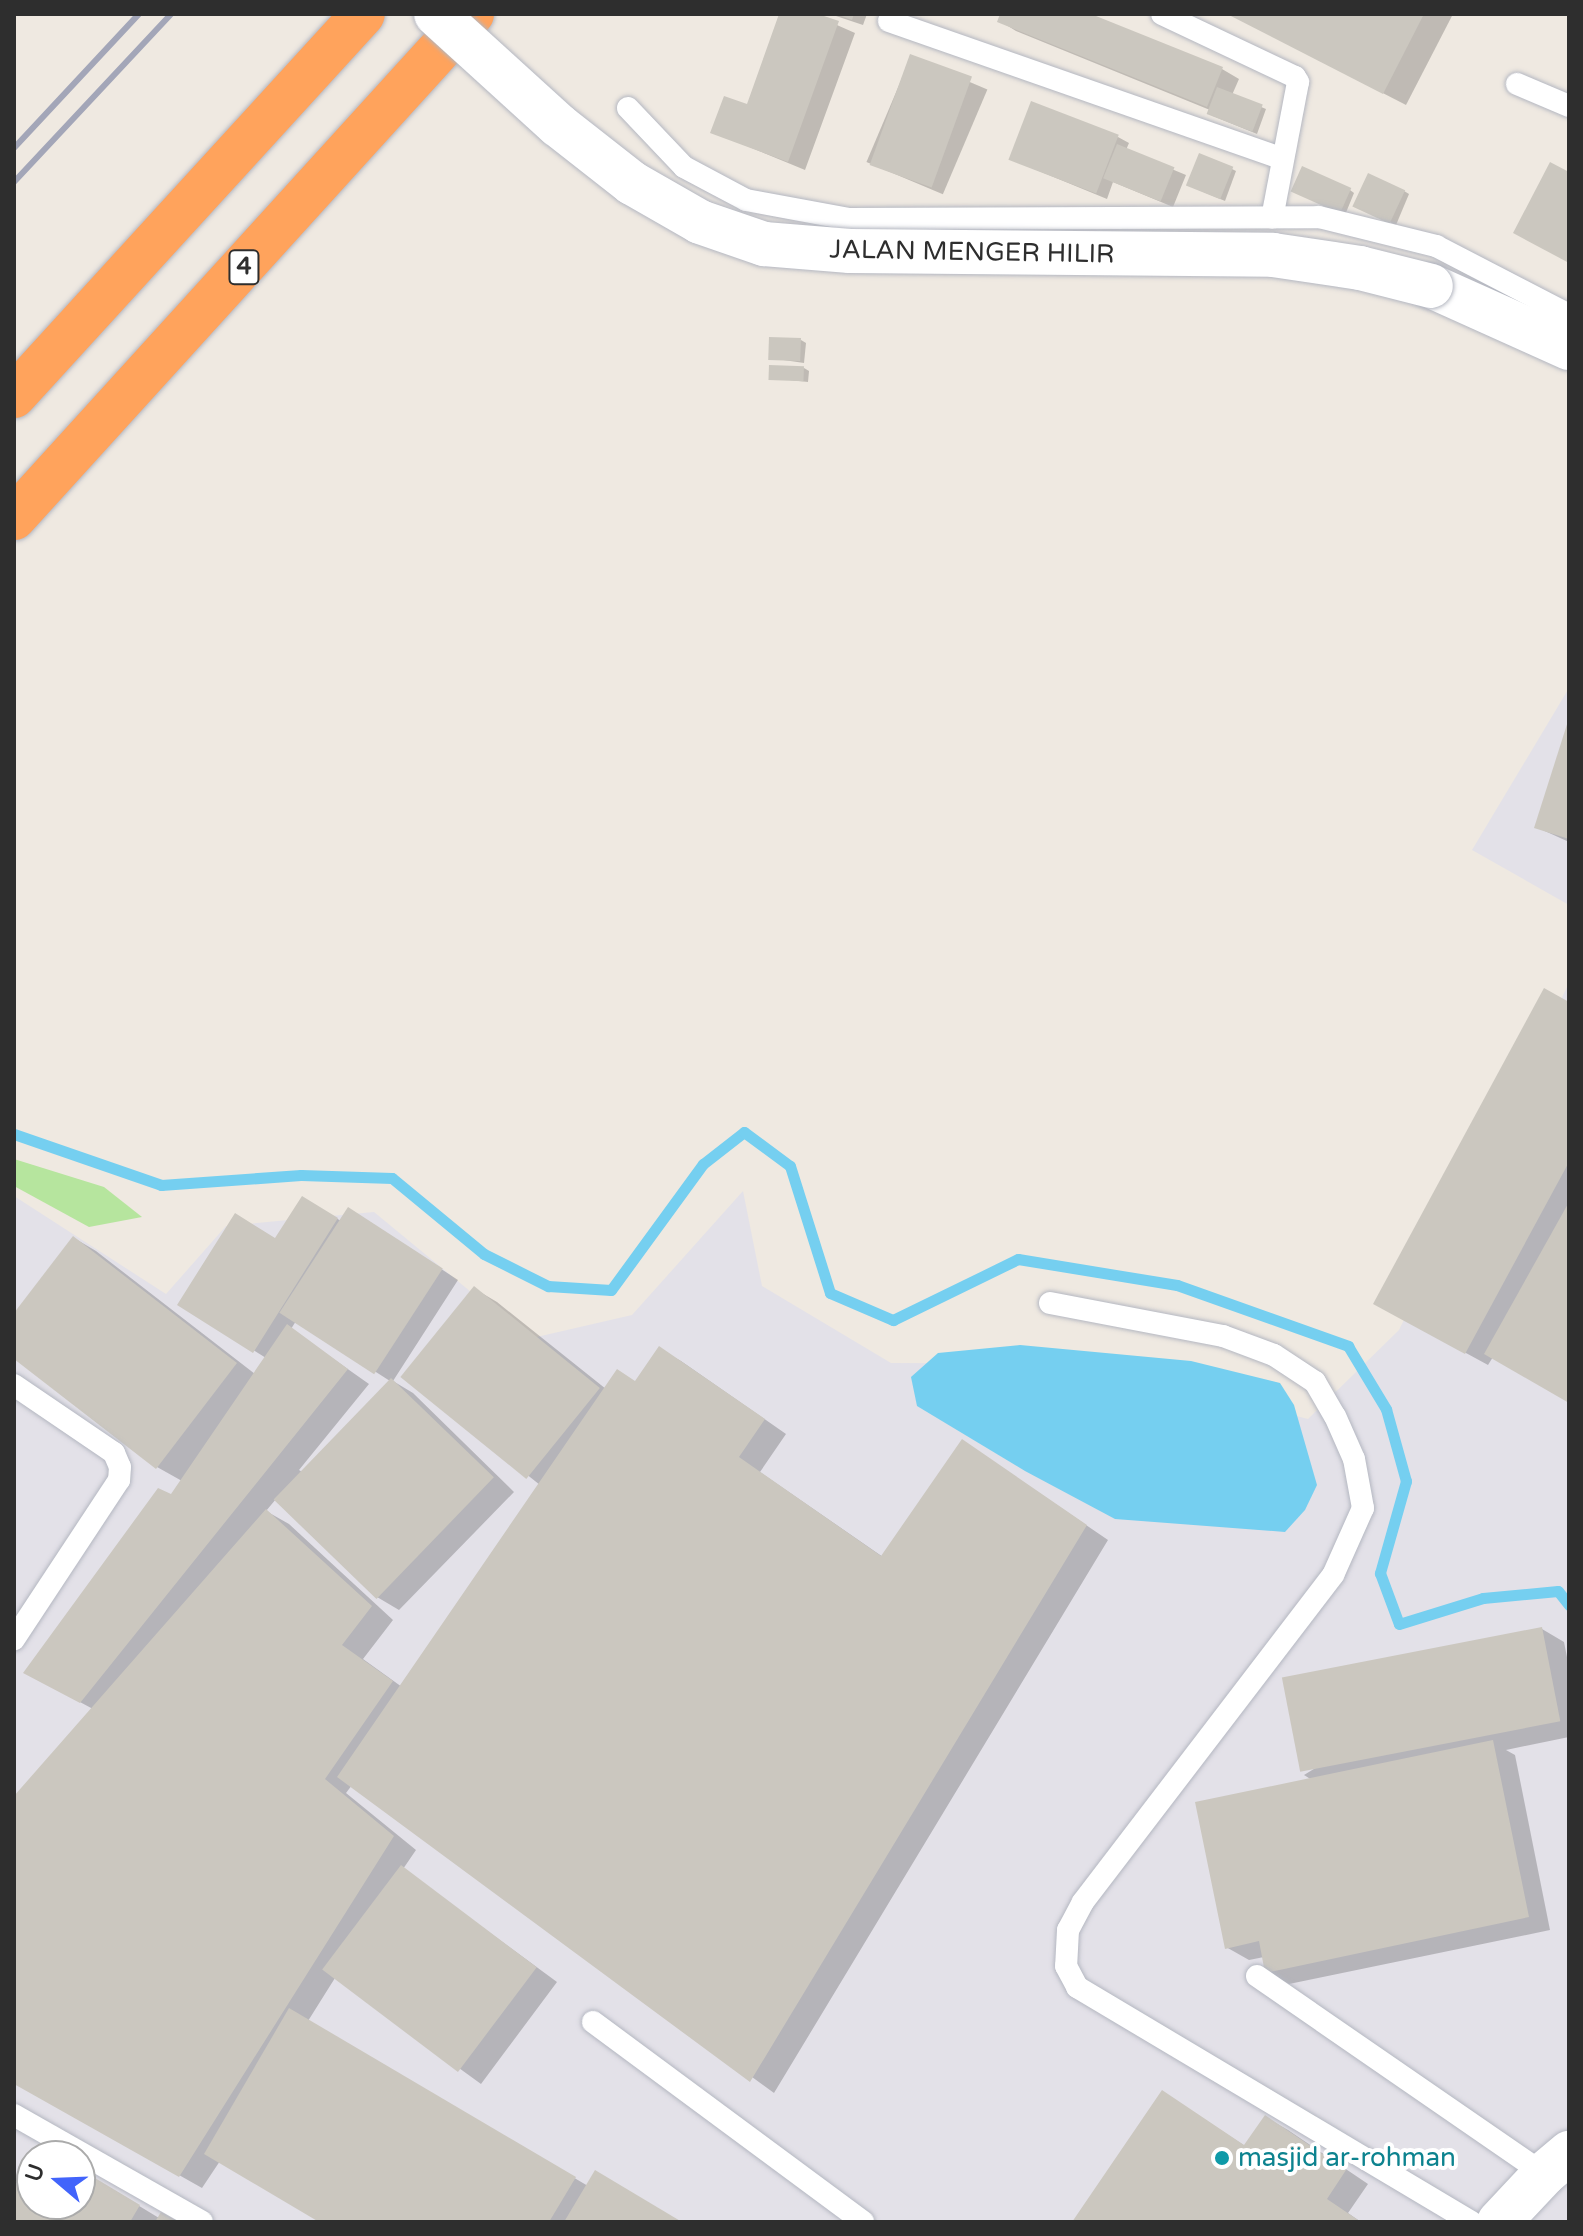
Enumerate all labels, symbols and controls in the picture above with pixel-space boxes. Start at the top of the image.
street label: JALAN MENGER HILIR [829,234,1115,270]
road number: 4 [228,247,260,287]
north arrow [16,2140,96,2220]
place label: masjid ar-rohman [1238,2142,1456,2174]
marker: masjid ar-rohman [1213,2149,1231,2167]
text: U [20,2161,50,2185]

